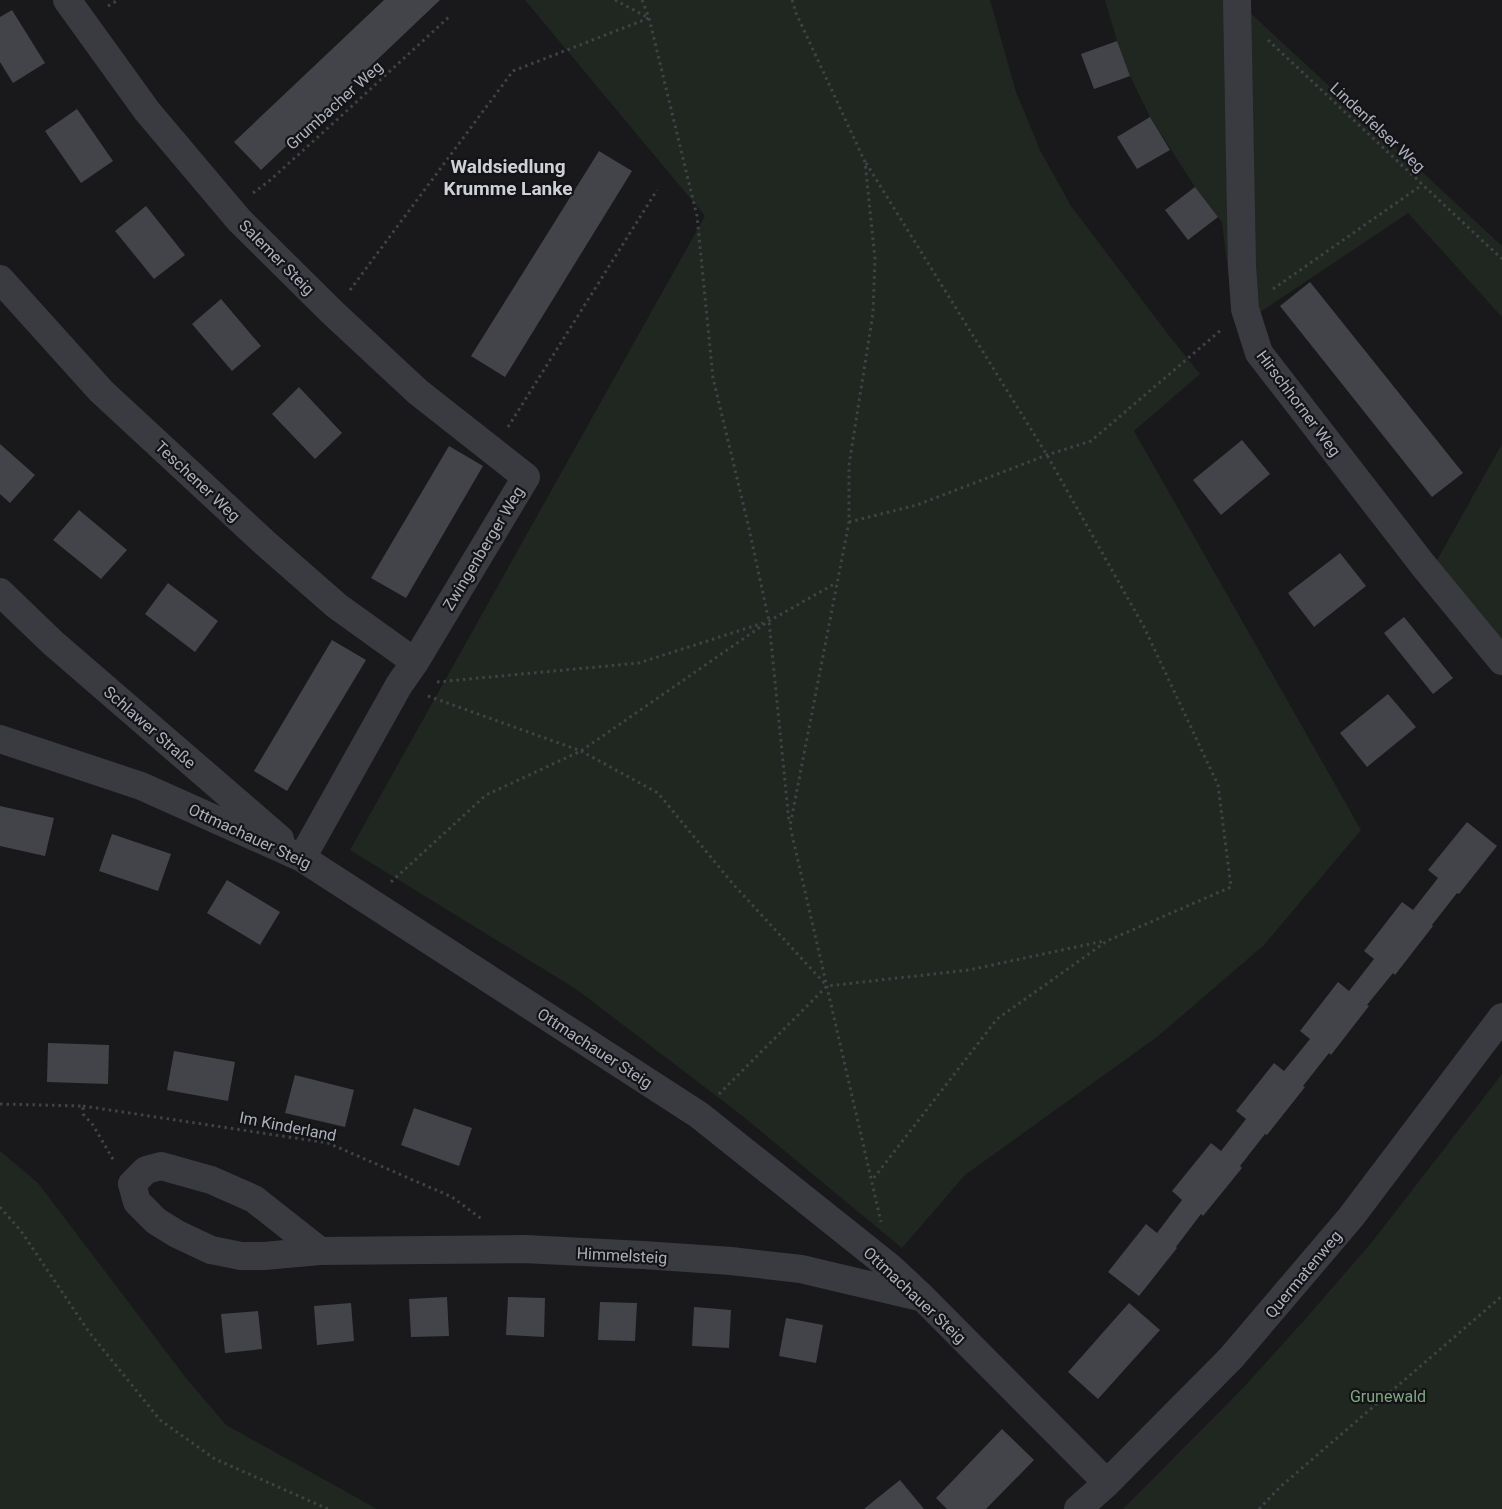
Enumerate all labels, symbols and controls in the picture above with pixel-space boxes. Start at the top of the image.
street label: Grumbacher Weg [282,57,387,154]
street label: Lindenfelser Weg [1326,78,1429,176]
district label: Waldsiedlung Krumme Lanke [444,155,572,200]
street label: Salemer Steig [235,216,318,299]
street label: Hirschhorner Weg [1253,347,1345,460]
street label: Teschener Weg [151,437,244,526]
street label: Zwingenberger Weg [439,483,528,614]
street label: Schlawer Straße [100,682,200,773]
street label: Ottmachauer Steig [186,800,314,873]
street label: Ottmachauer Steig [534,1004,656,1093]
street label: Im Kinderland [238,1108,338,1145]
street label: Quermatenweg [1261,1227,1346,1322]
street label: Ottmachauer Steig [860,1243,970,1348]
street label: Himmelsteig [576,1244,668,1267]
park label: Grunewald [1350,1387,1426,1406]

